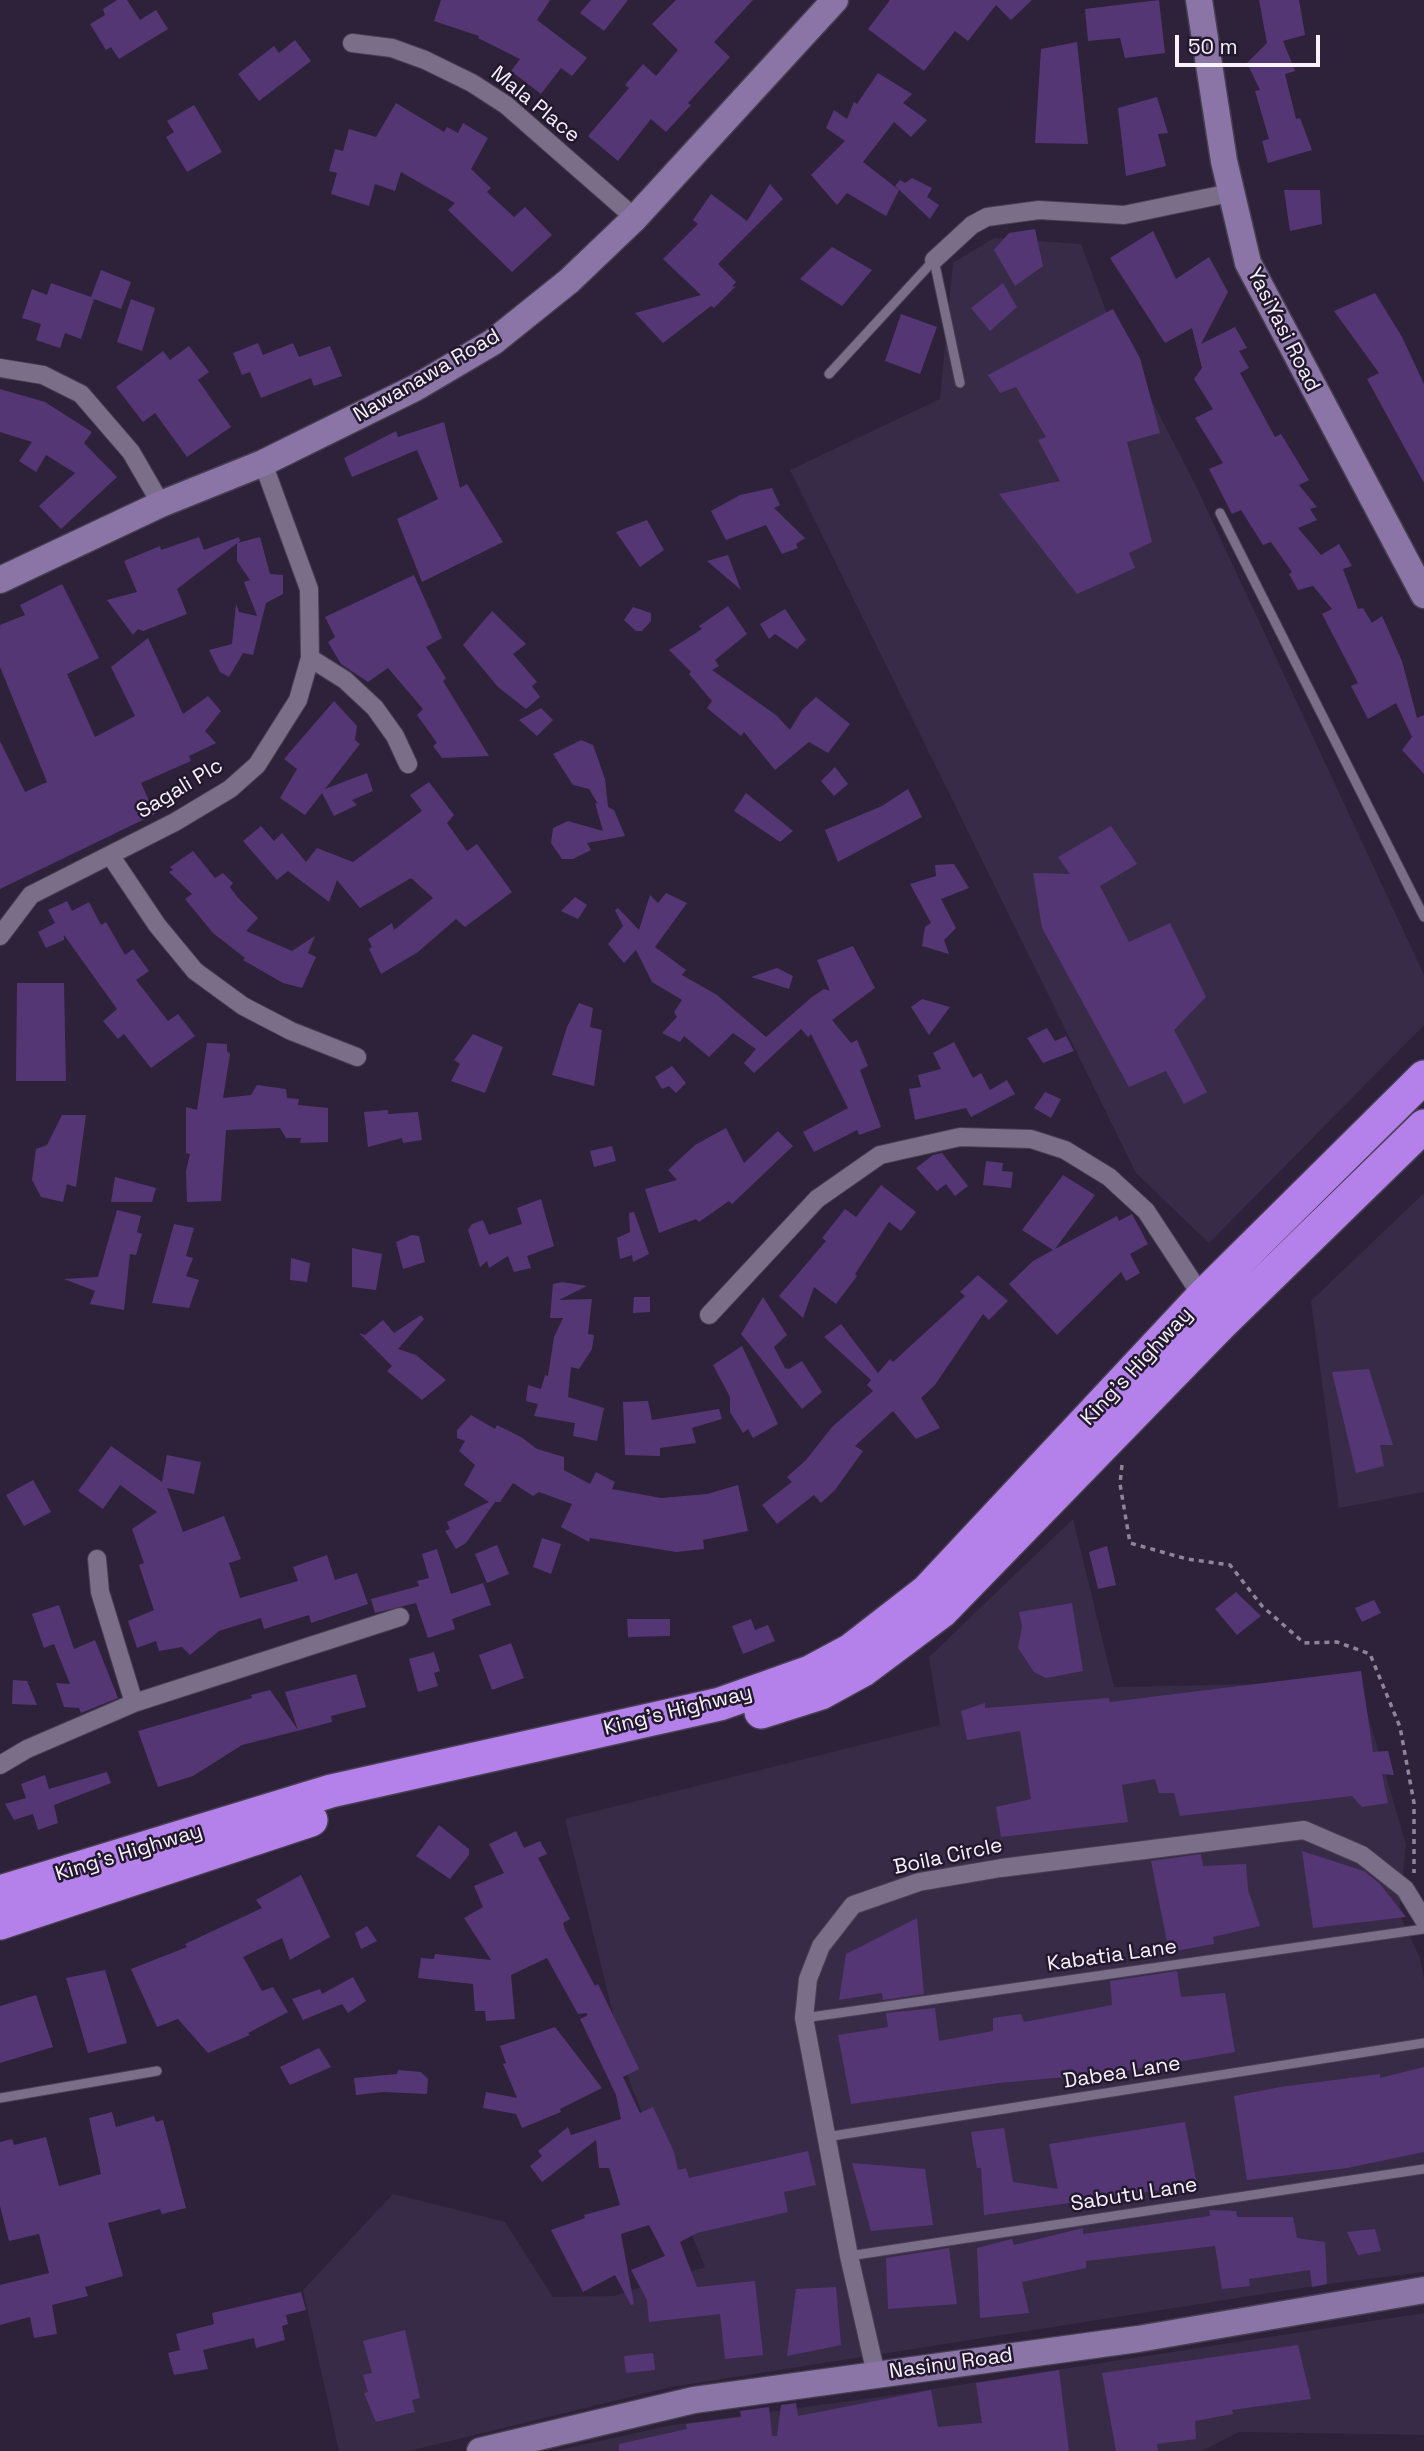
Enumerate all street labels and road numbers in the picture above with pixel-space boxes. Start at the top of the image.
street label: Mala Place [485,61,585,149]
street label: YasiYasi Road [1241,264,1325,396]
street label: Nawanawa Road [349,324,505,428]
street label: Sagali Plc [132,753,228,825]
street label: King's Highway [1076,1303,1198,1431]
street label: King's Highway [601,1680,755,1742]
street label: King's Highway [52,1819,206,1887]
street label: Boila Circle [891,1833,1005,1881]
street label: Kabatia Lane [1045,1934,1179,1978]
street label: Dabea Lane [1062,2051,1182,2095]
street label: Sabutu Lane [1069,2173,1199,2217]
street label: Nasinu Road [888,2343,1014,2385]

